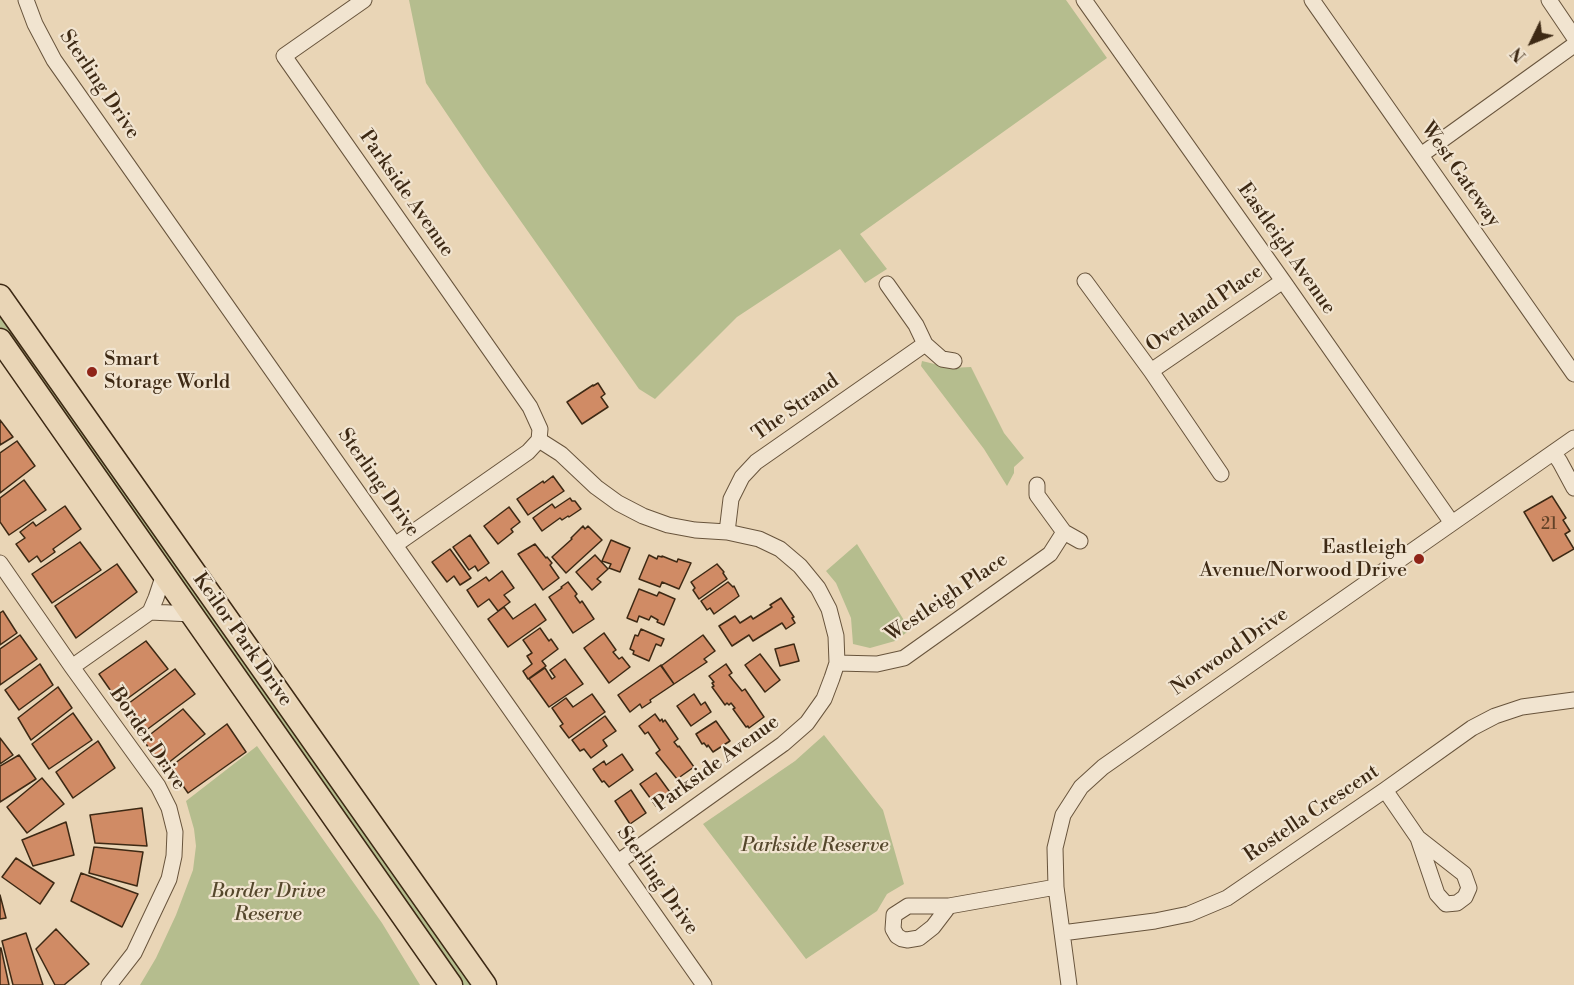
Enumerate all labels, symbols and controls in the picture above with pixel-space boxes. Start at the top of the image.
north arrow [1502,12,1562,72]
street label: Sterling Drive [54,26,144,144]
text: N [1507,43,1530,66]
street label: West Gateway [1415,118,1505,232]
street label: Parkside Avenue [353,126,459,262]
street label: Eastleigh Avenue [1232,179,1340,319]
street label: Overland Place [1142,260,1268,358]
place label: Smart Storage World [104,348,230,395]
marker: Smart Storage World [85,365,99,379]
street label: The Strand [748,369,844,447]
street label: Sterling Drive [332,424,424,542]
house number: 21 [1541,515,1557,535]
place label: Eastleigh Avenue/Norwood Drive [1200,536,1407,583]
street label: Westleigh Place [881,548,1013,648]
marker: Eastleigh Avenue/Norwood Drive [1412,552,1426,566]
street label: Keilor Park Drive [187,569,297,711]
street label: Norwood Drive [1167,603,1293,701]
street label: Border Drive [104,683,190,795]
street label: Parkside Avenue [650,710,784,818]
street label: Rostella Crescent [1240,760,1384,868]
street label: Sterling Drive [611,822,703,940]
park label: Parkside Reserve [741,834,889,858]
park label: Border Drive Reserve [211,880,325,927]

